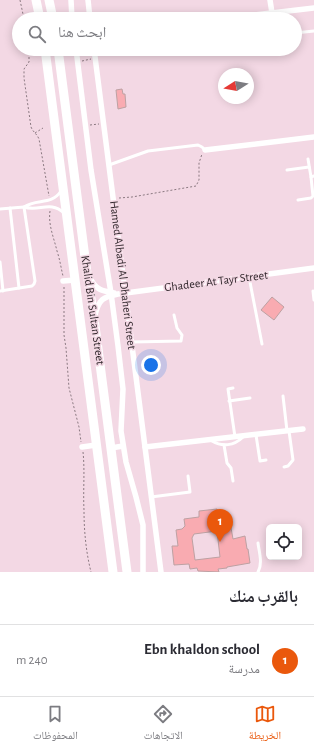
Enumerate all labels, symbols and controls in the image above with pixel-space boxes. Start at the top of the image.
search box [12,12,302,56]
icon: search [26,23,48,45]
text: ابحث هنا [58,25,106,40]
north arrow [218,68,254,104]
street label: Hamed Albadi Al Dhaheri Street [108,200,138,350]
street label: Khalid Bin Sultan Street [79,255,107,366]
street label: Ghadeer At Tayr Street [164,269,269,294]
your location [141,355,161,375]
pin: 1 [207,509,233,542]
map controls [266,524,302,560]
button: locate [266,524,302,560]
text: بالقرب منك [229,588,298,605]
text: Ebn khaldon school [144,642,260,657]
text: 240 m [16,654,48,667]
text: 1 [283,654,287,667]
text: مدرسة [228,663,260,676]
tab: المحفوظات [33,703,78,746]
tab: الاتجاهات [144,703,183,746]
tab: الخريطة [249,703,281,746]

